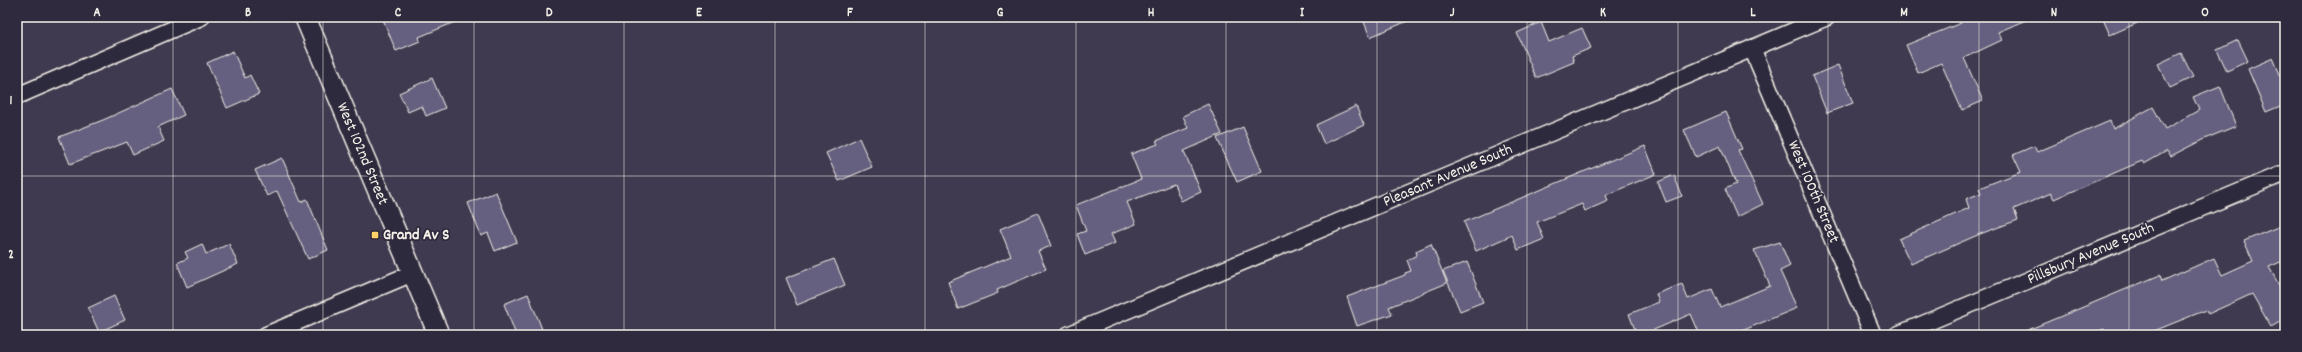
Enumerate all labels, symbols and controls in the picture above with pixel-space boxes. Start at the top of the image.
text: A [93,4,101,23]
text: B [245,4,251,23]
text: C [395,4,402,23]
text: D [546,4,553,23]
text: E [696,4,703,23]
text: F [847,4,853,23]
text: G [997,4,1004,23]
text: H [1148,4,1155,23]
text: I [1300,4,1305,23]
text: J [1450,4,1455,23]
text: K [1600,4,1606,23]
text: L [1750,4,1756,23]
text: M [1900,4,1908,23]
text: N [2051,4,2057,23]
text: O [2201,4,2209,23]
text: 1 [10,92,13,111]
street label: West 102nd Street [330,99,394,209]
street label: West 100th Street [1781,137,1845,247]
street label: Pleasant Avenue South [1380,138,1516,214]
street label: Pillsbury Avenue South [2024,217,2158,291]
place label: Grand Av S [383,224,449,247]
marker: Grand Av S [370,230,380,240]
text: 2 [8,246,14,265]

